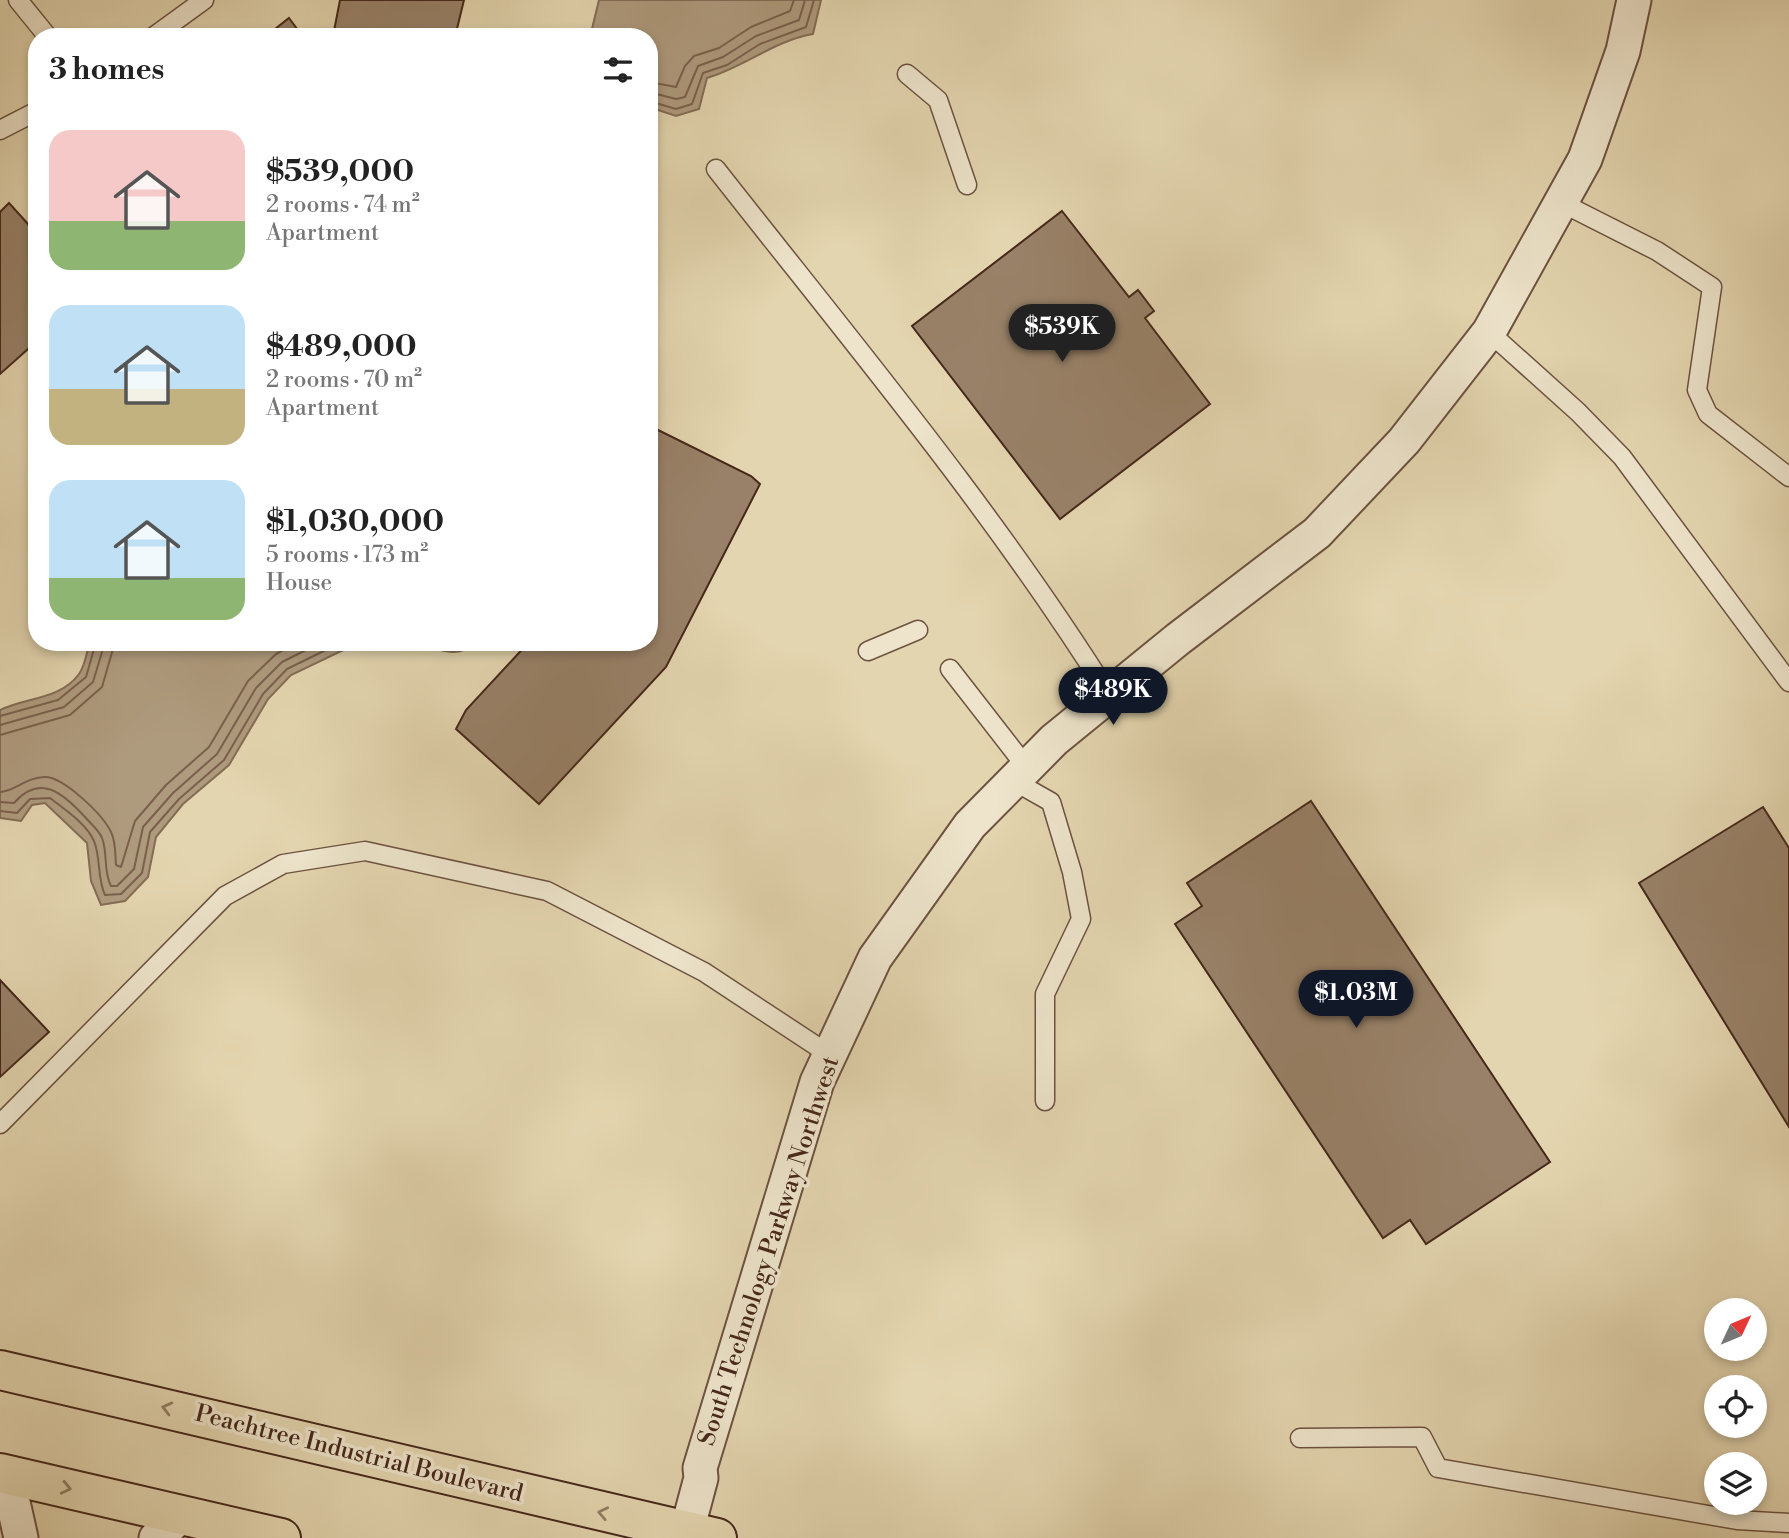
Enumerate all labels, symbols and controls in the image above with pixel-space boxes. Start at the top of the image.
text: 3 homes [49,51,164,89]
icon: filters [599,51,637,89]
text: $539,000 [266,153,414,191]
icon: home [105,158,189,242]
text: 2 rooms · 74 m² [266,191,420,219]
text: Apartment [266,219,379,247]
pin: $539K [1013,304,1111,364]
text: $539K [1025,313,1099,341]
text: $489,000 [266,328,417,366]
icon: home [105,333,189,417]
text: 2 rooms · 70 m² [266,366,422,394]
text: Apartment [266,394,379,422]
text: $1,030,000 [266,503,444,541]
icon: home [105,508,189,592]
text: 5 rooms · 173 m² [266,541,428,569]
text: House [266,569,332,597]
pin: $489K [1064,668,1162,727]
text: $489K [1075,676,1151,704]
pin: $1.03M [1299,970,1413,1030]
text: $1.03M [1314,979,1398,1007]
street label: South Technology Parkway Northwest [692,1052,846,1449]
north arrow [1704,1298,1768,1362]
map controls [1704,1298,1767,1515]
button: locate [1704,1375,1767,1438]
street label: Peachtree Industrial Boulevard [192,1399,527,1509]
one-way arrow [161,1402,173,1416]
button: layers [1704,1452,1767,1515]
one-way arrow [60,1480,72,1495]
one-way arrow [597,1507,609,1521]

